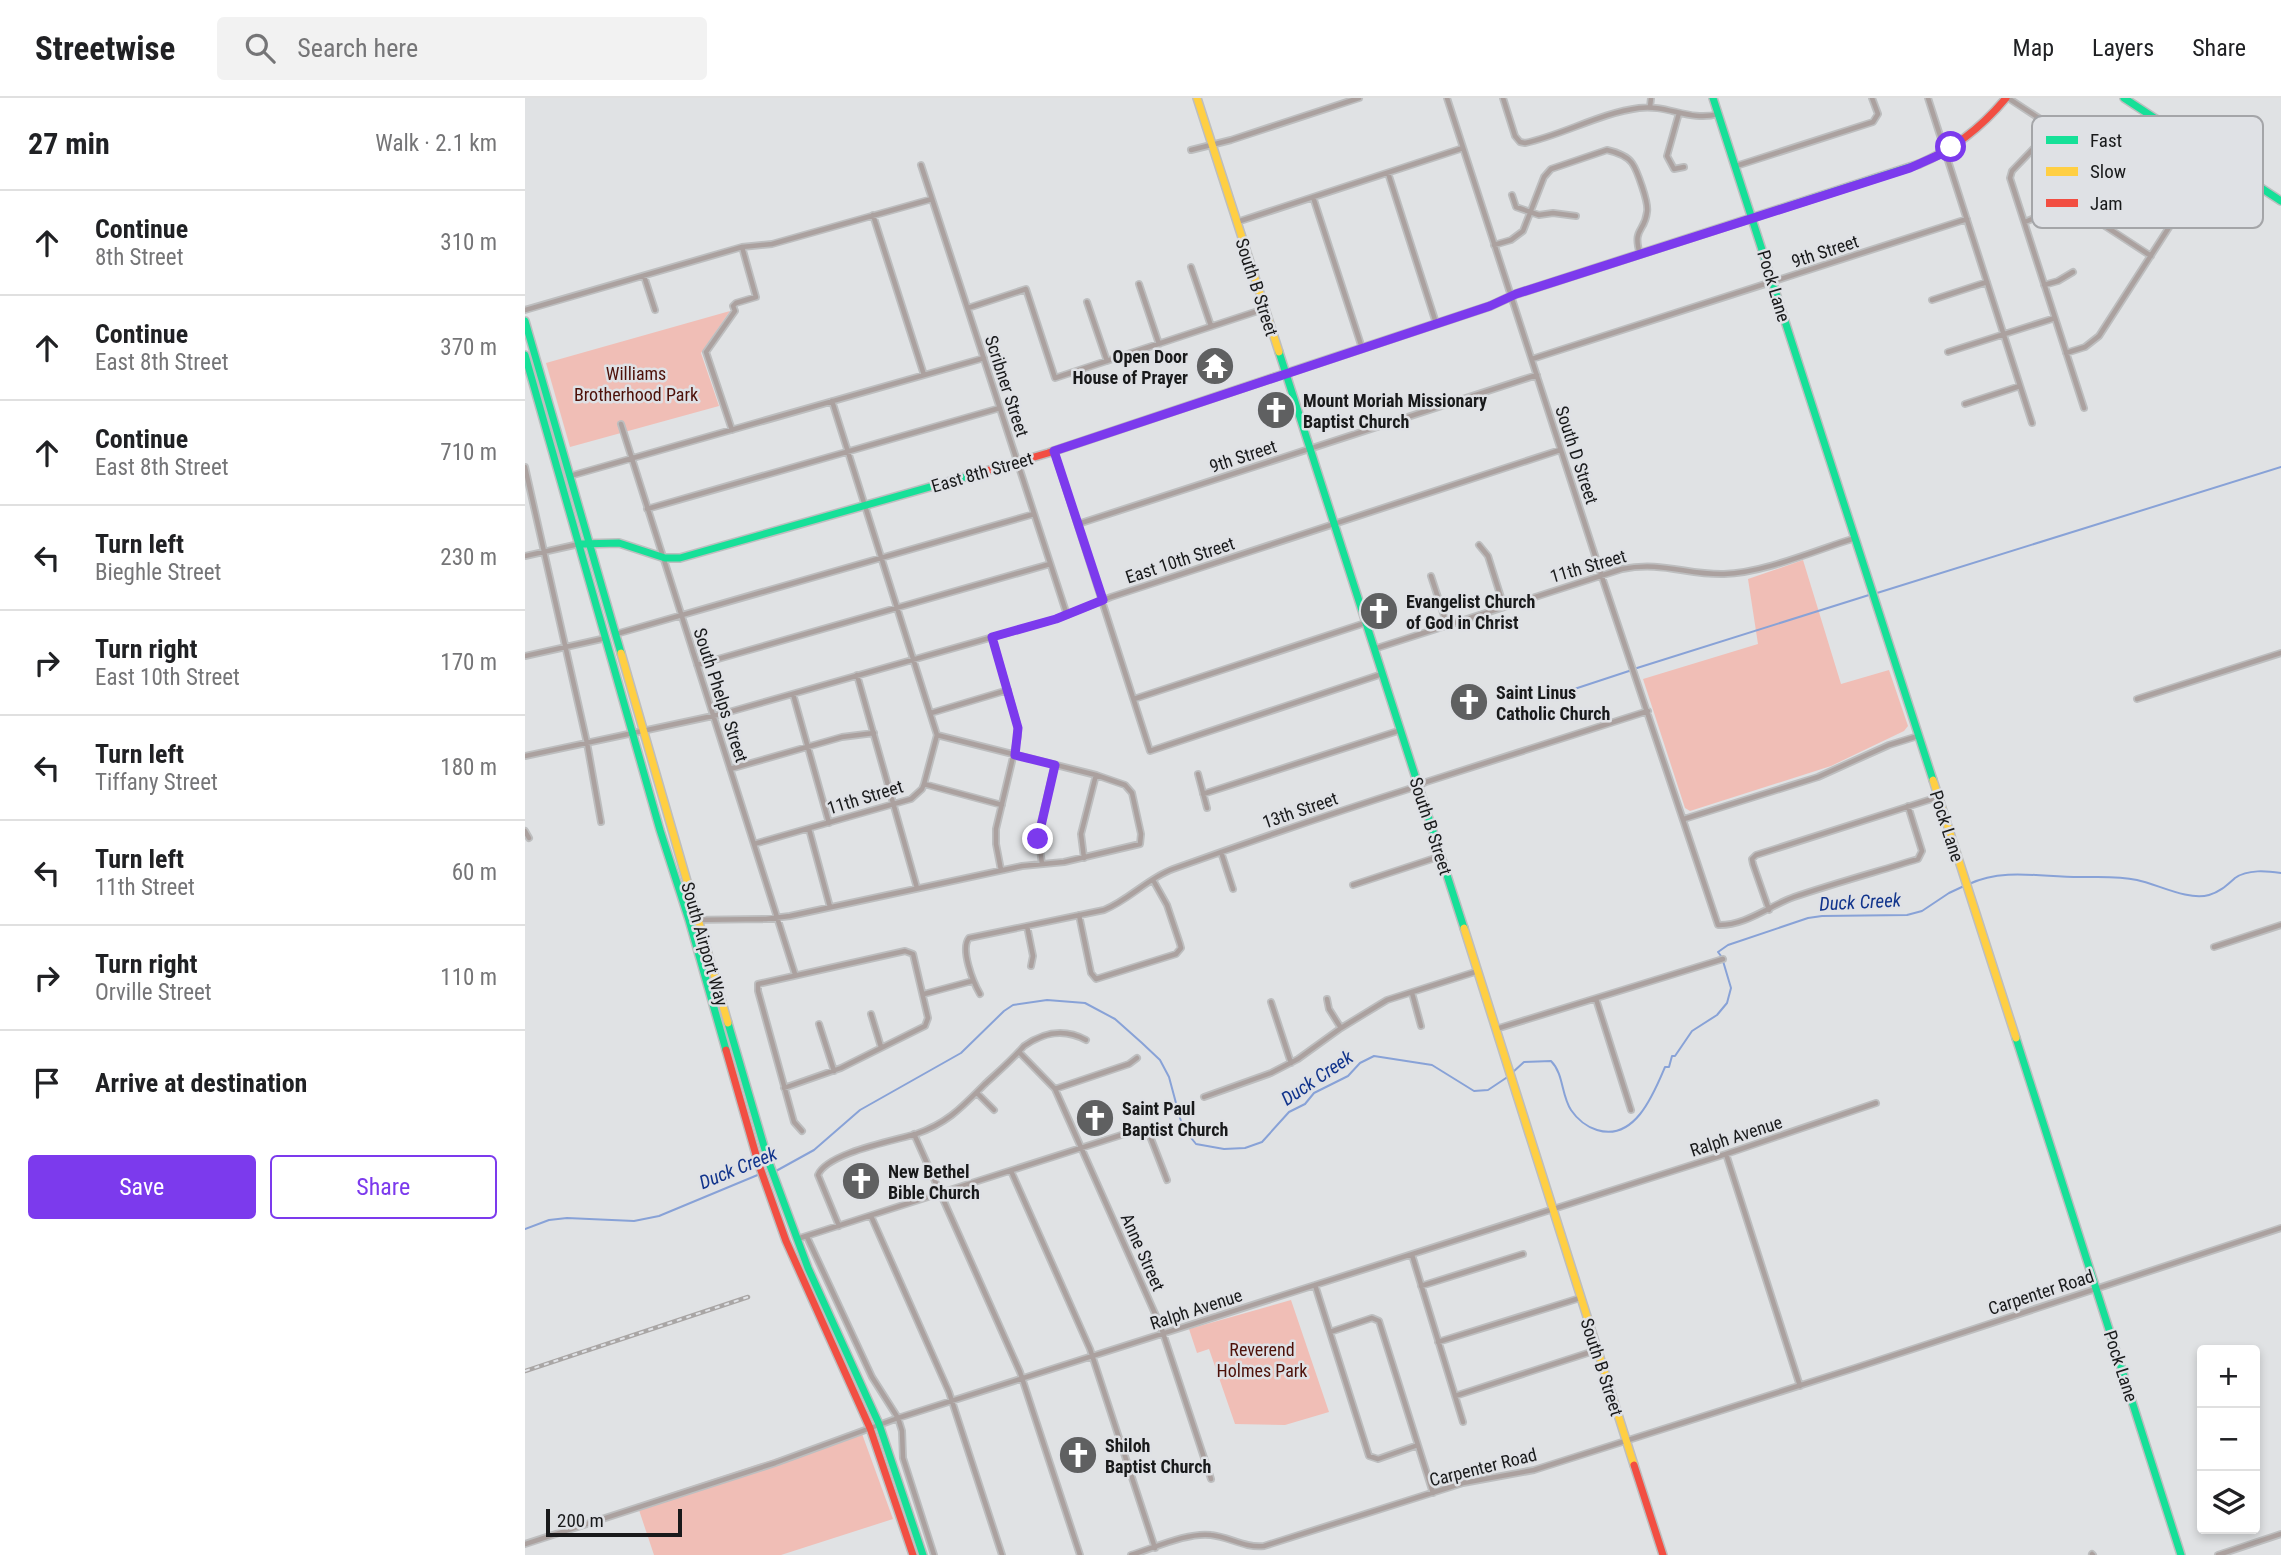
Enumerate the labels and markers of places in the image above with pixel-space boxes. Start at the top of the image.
temple icon: Open Door House of Prayer [1194,345,1236,387]
place label: Open Door House of Prayer [1072,346,1188,388]
church icon: Mount Moriah Missionary Baptist Church [1255,389,1297,431]
place label: Mount Moriah Missionary Baptist Church [1303,390,1487,432]
church icon: Evangelist Church of God in Christ [1358,590,1400,632]
place label: Evangelist Church of God in Christ [1406,591,1535,633]
church icon: Saint Linus Catholic Church [1448,681,1490,723]
place label: Saint Linus Catholic Church [1496,682,1610,724]
church icon: Saint Paul Baptist Church [1074,1097,1116,1139]
place label: Saint Paul Baptist Church [1122,1098,1228,1140]
church icon: New Bethel Bible Church [840,1160,882,1202]
place label: New Bethel Bible Church [888,1161,980,1203]
church icon: Shiloh Baptist Church [1057,1434,1099,1476]
place label: Shiloh Baptist Church [1105,1435,1211,1477]

